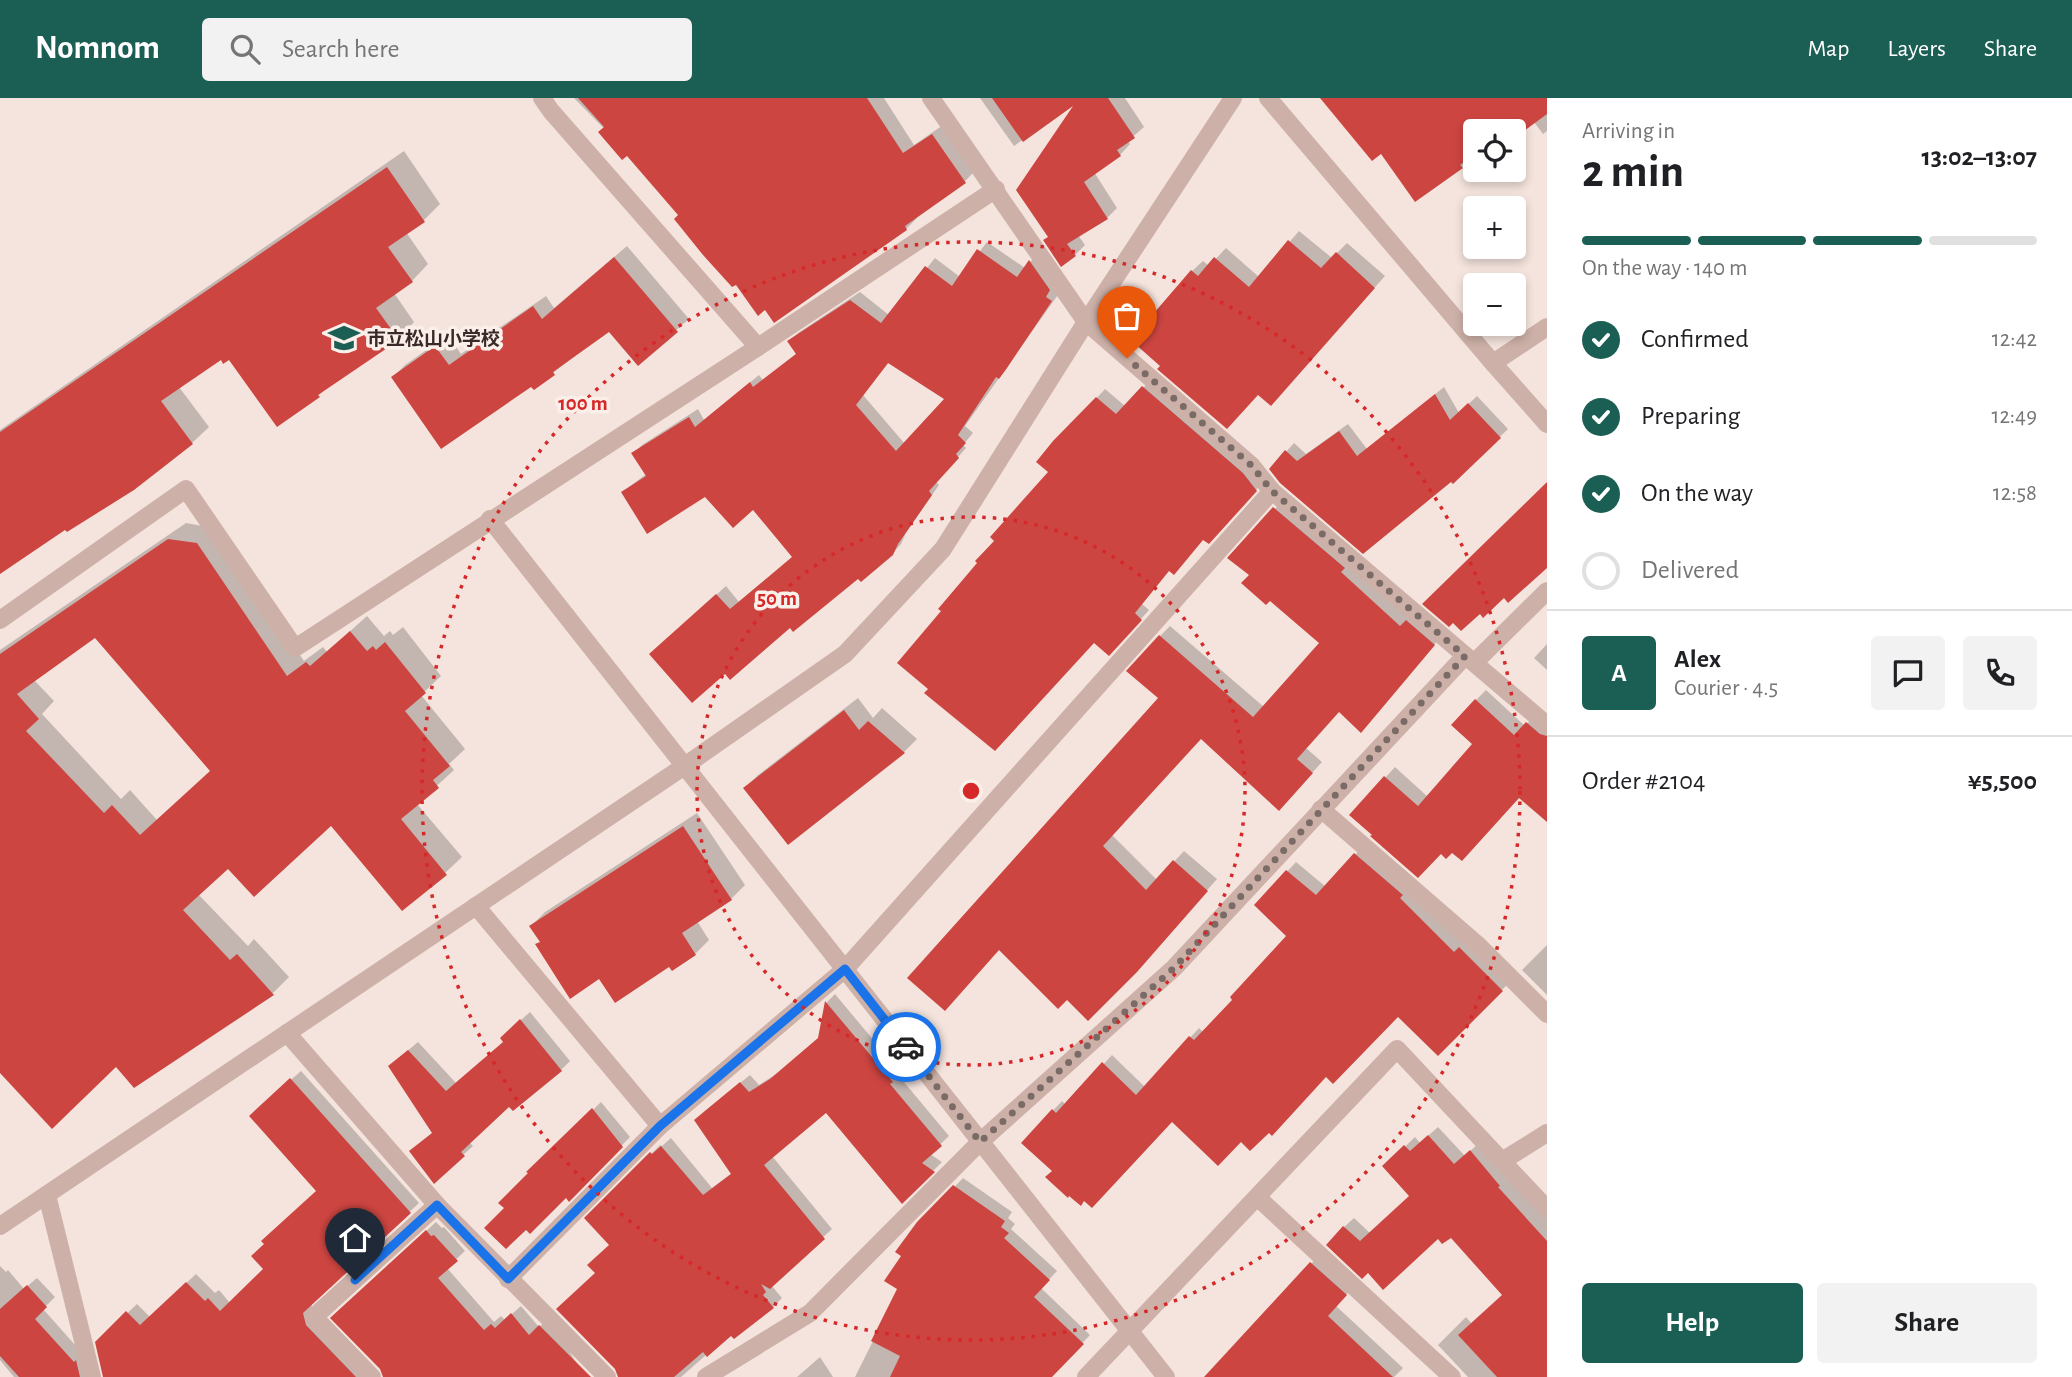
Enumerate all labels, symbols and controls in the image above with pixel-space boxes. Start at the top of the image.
search box [202,18,692,81]
icon: search [226,30,264,68]
text: Nomnom [35,32,160,65]
text: Search here [282,36,400,62]
text: Map [1807,37,1849,61]
text: Layers [1887,37,1946,61]
text: Share [1984,37,2037,61]
map controls [1463,119,1526,336]
button: locate [1463,119,1526,182]
text: Arriving in [1582,120,1675,143]
text: 13:02–13:07 [1921,144,2037,170]
text: 2 min [1582,149,1684,195]
button: + [1463,196,1526,259]
text: On the way · 140 m [1582,257,1747,280]
button: − [1463,273,1526,336]
pin [1097,286,1157,358]
icon: bag [1108,297,1146,335]
school or university icon: 市立松山小学校 [327,321,361,355]
icon: check [1582,321,1620,359]
text: Confirmed [1641,326,1749,352]
place label: 市立松山小学校 [367,328,500,349]
text: 12:42 [1992,328,2037,351]
text: 100 m [558,393,608,414]
icon: check [1582,398,1620,436]
text: Preparing [1641,403,1740,429]
text: 12:49 [1991,405,2037,428]
icon: check [1582,475,1620,513]
text: On the way [1641,480,1753,506]
text: 12:58 [1993,482,2037,505]
text: Delivered [1641,557,1739,583]
text: 50 m [757,588,797,609]
button: chat [1871,636,1945,710]
button: phone [1963,636,2037,710]
text: Alex [1674,646,1721,672]
text: A [1611,660,1627,686]
text: Courier · 4.5 [1674,677,1778,700]
text: Order #2104 [1582,768,1705,794]
text: ¥5,500 [1968,768,2037,794]
centre of rings [959,779,983,803]
courier [871,1012,941,1082]
icon: car [887,1028,925,1066]
pin [325,1208,385,1280]
icon: home [336,1219,374,1257]
button: Help [1582,1283,1803,1363]
button: Share [1817,1283,2037,1363]

